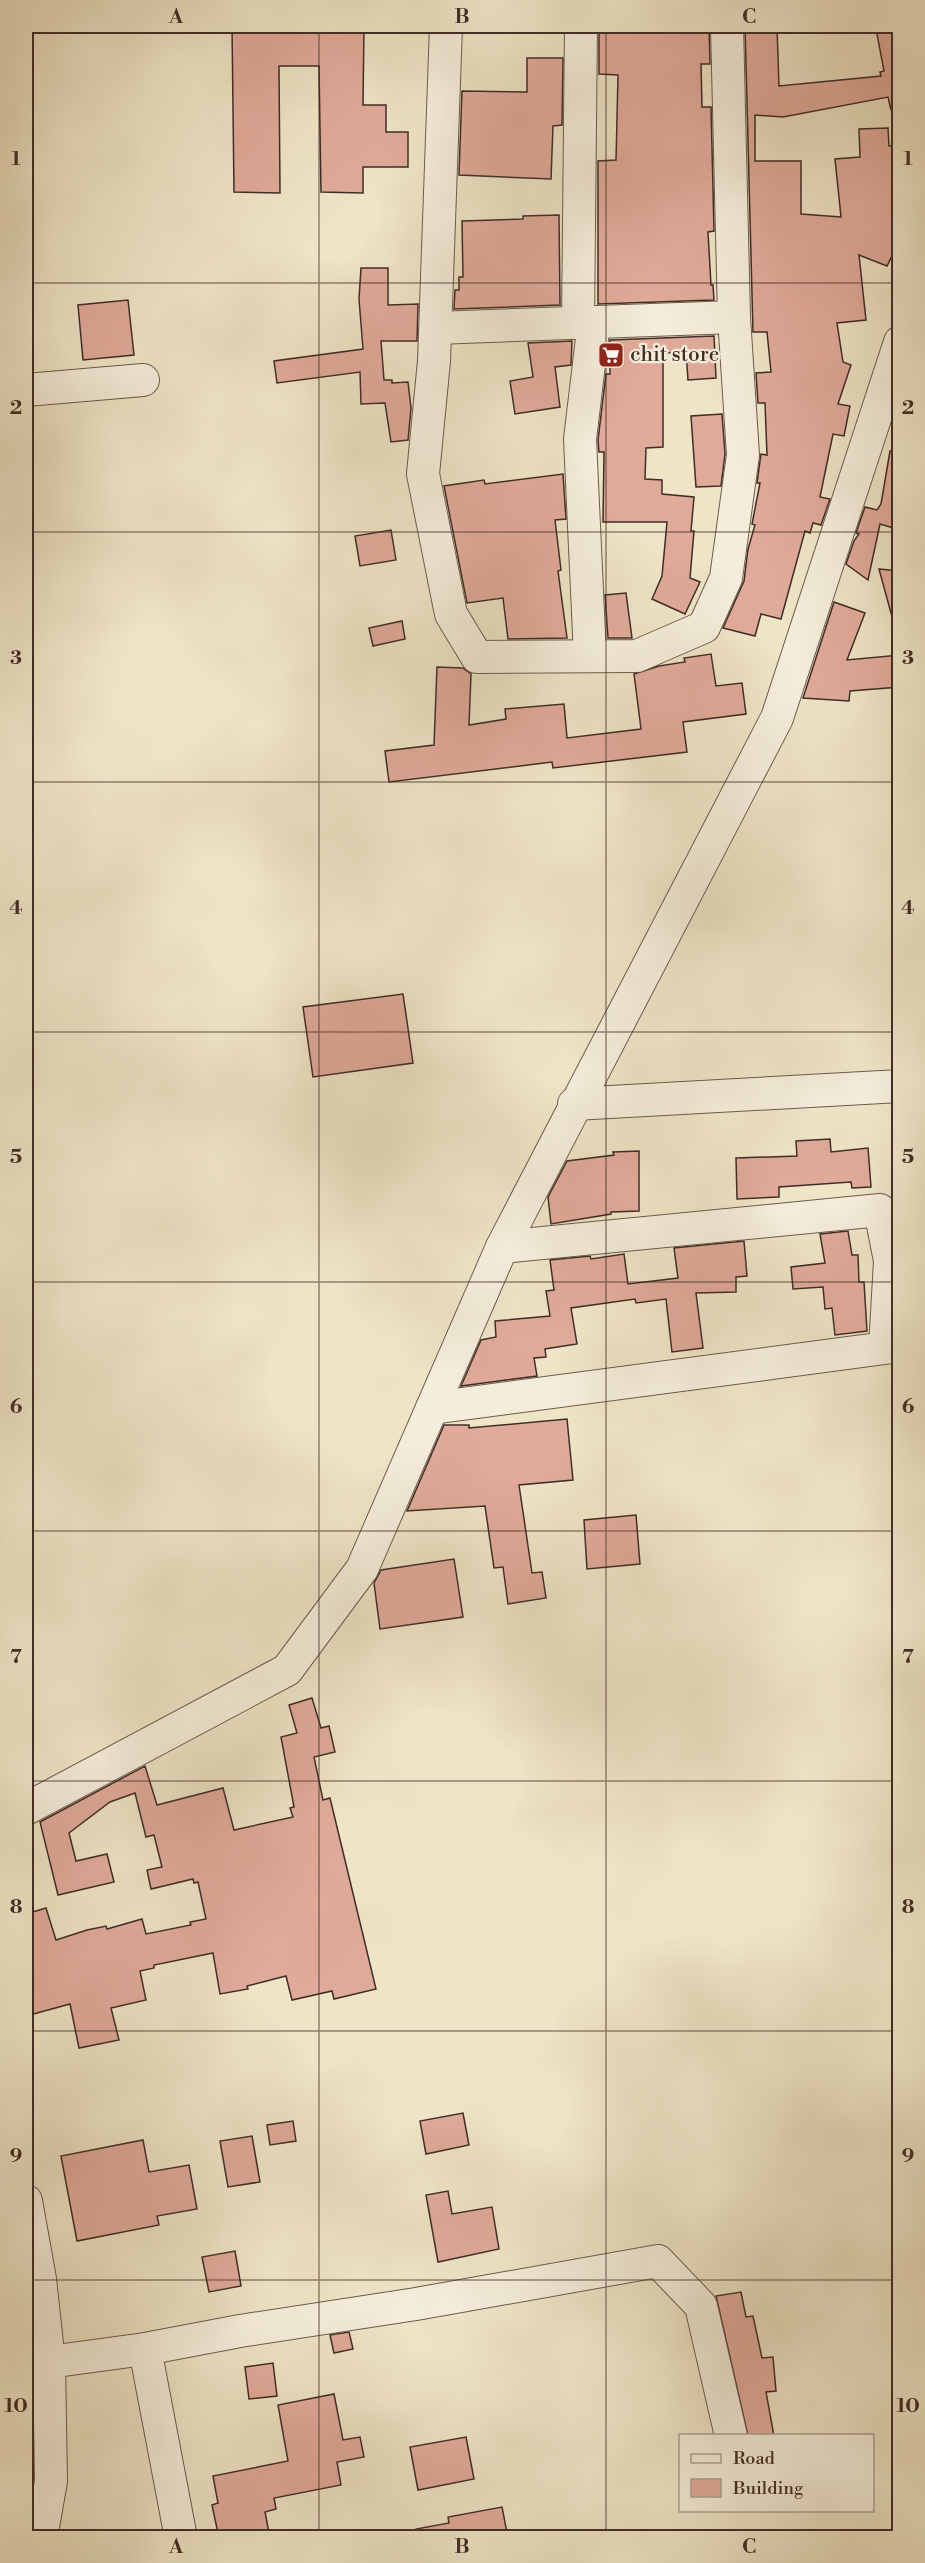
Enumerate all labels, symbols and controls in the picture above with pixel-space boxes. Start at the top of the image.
text: A [168,5,184,30]
text: B [454,5,470,30]
text: C [742,5,756,30]
text: 1 [11,147,21,172]
text: 1 [903,147,913,172]
supermarket icon: chit store [596,340,626,370]
place label: chit store [630,342,719,368]
text: 2 [10,396,22,421]
text: 2 [902,396,914,421]
text: 3 [10,646,22,671]
text: 3 [902,646,914,671]
text: 4 [9,896,23,921]
text: 4 [901,896,915,921]
text: 5 [10,1145,22,1170]
text: 5 [902,1145,914,1170]
text: 6 [10,1395,23,1420]
text: 6 [902,1395,915,1420]
text: 7 [10,1645,22,1670]
text: 7 [902,1645,914,1670]
text: 8 [10,1895,23,1920]
text: 8 [902,1895,915,1920]
text: 9 [10,2144,22,2169]
text: 9 [902,2144,914,2169]
text: 10 [4,2394,28,2419]
text: 10 [896,2394,920,2419]
legend [679,2434,874,2512]
text: Road [733,2447,776,2470]
text: Building [732,2477,804,2500]
text: A [168,2535,184,2560]
text: B [454,2535,470,2560]
text: C [742,2535,756,2560]

